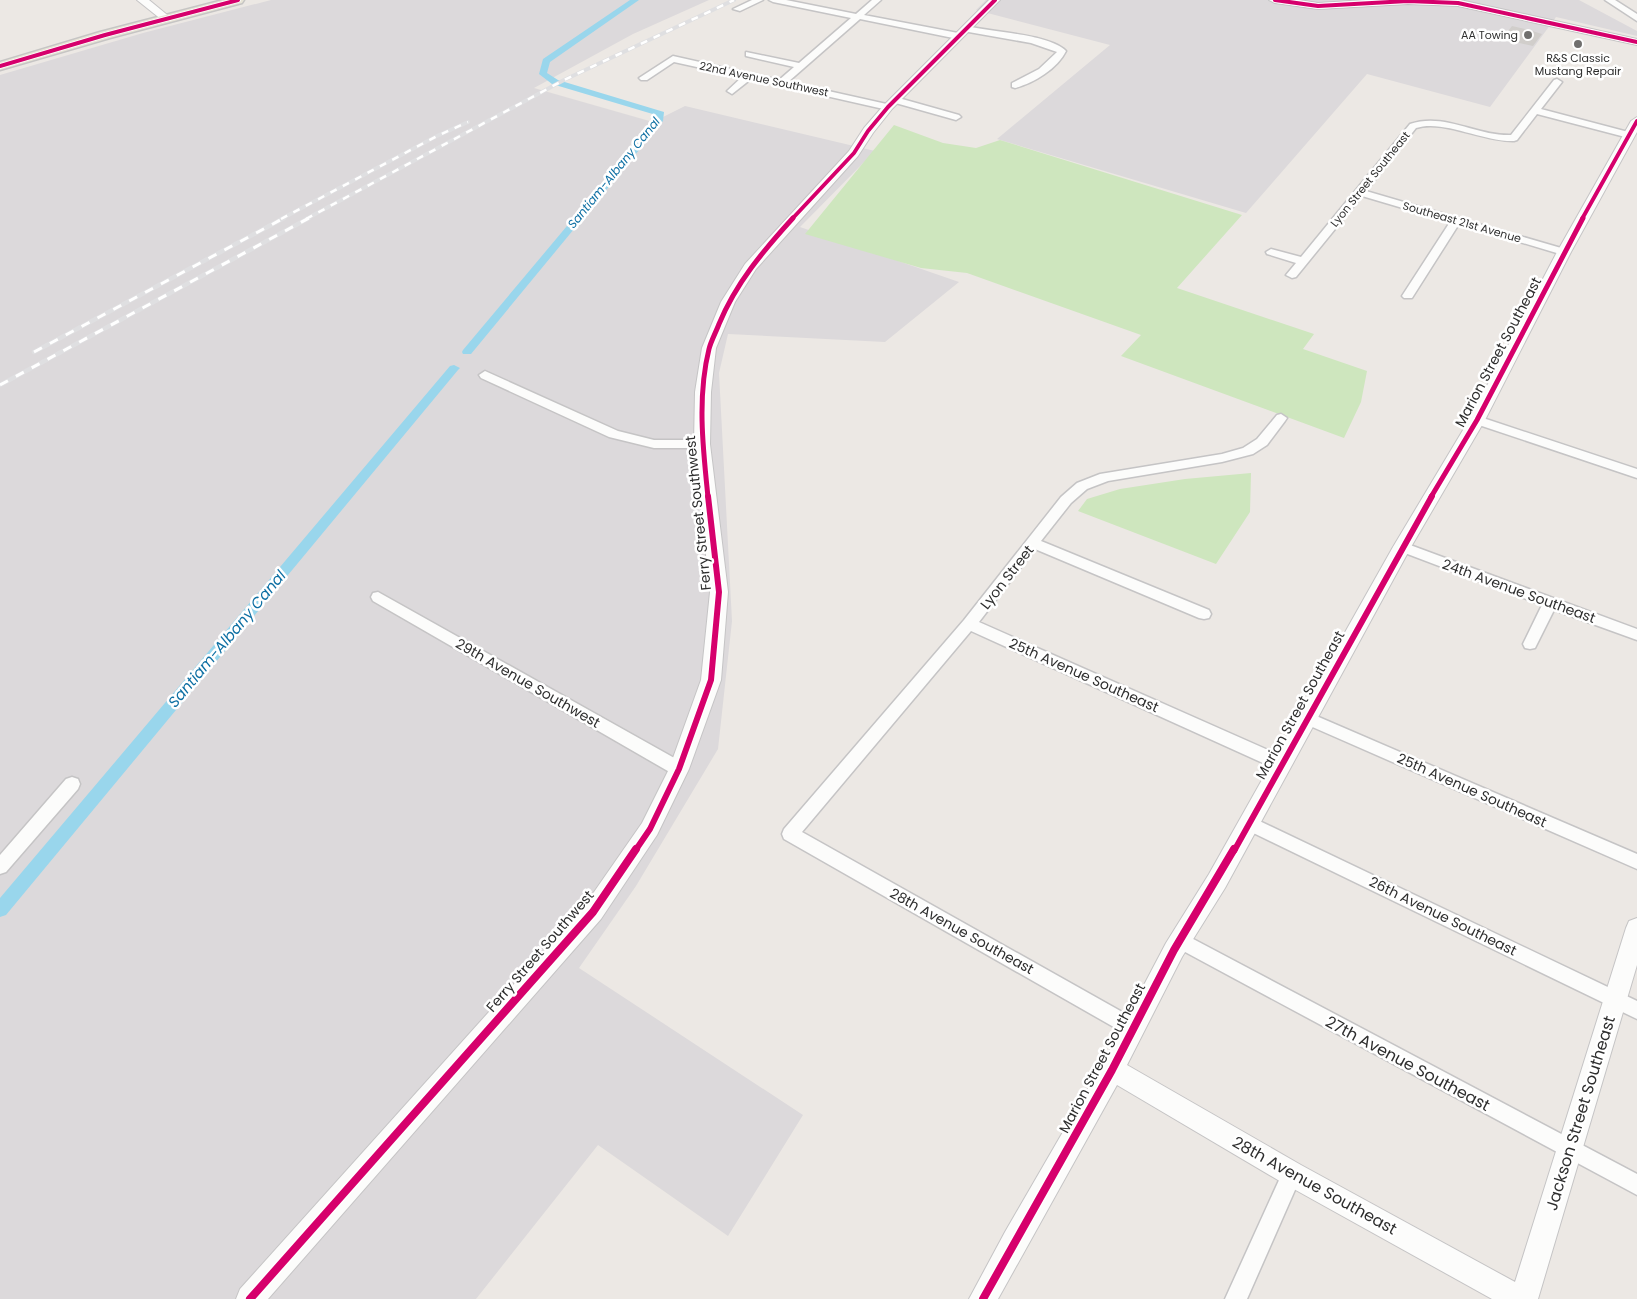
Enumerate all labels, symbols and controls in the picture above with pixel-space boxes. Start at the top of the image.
place label: AA Towing [1461,27,1518,43]
marker: AA Towing [1522,29,1534,41]
marker: R&S Classic Mustang Repair [1572,38,1584,50]
place label: R&S Classic Mustang Repair [1535,50,1621,79]
street label: 22nd Avenue Southwest [698,58,830,100]
water label: Santiam-Albany Canal [563,113,664,232]
street label: Lyon Street Southeast [1326,128,1414,230]
street label: Southeast 21st Avenue [1401,197,1523,247]
street label: Marion Street Southeast [1450,273,1546,431]
street label: Ferry Street Southwest [680,435,716,591]
street label: Lyon Street [976,541,1038,613]
street label: 24th Avenue Southeast [1440,554,1598,628]
water label: Santiam-Albany Canal [163,565,291,712]
street label: Marion Street Southeast [1251,627,1349,783]
street label: 29th Avenue Southwest [452,633,604,733]
street label: 25th Avenue Southeast [1006,633,1162,717]
street label: 25th Avenue Southeast [1394,748,1550,832]
street label: 26th Avenue Southeast [1366,872,1520,960]
street label: 28th Avenue Southeast [886,883,1038,979]
street label: Ferry Street Southwest [482,886,598,1016]
street label: Marion Street Southeast [1054,979,1150,1137]
street label: 27th Avenue Southeast [1321,1010,1494,1117]
street label: Jackson Street Southeast [1540,1013,1621,1213]
street label: 28th Avenue Southeast [1228,1131,1401,1240]

